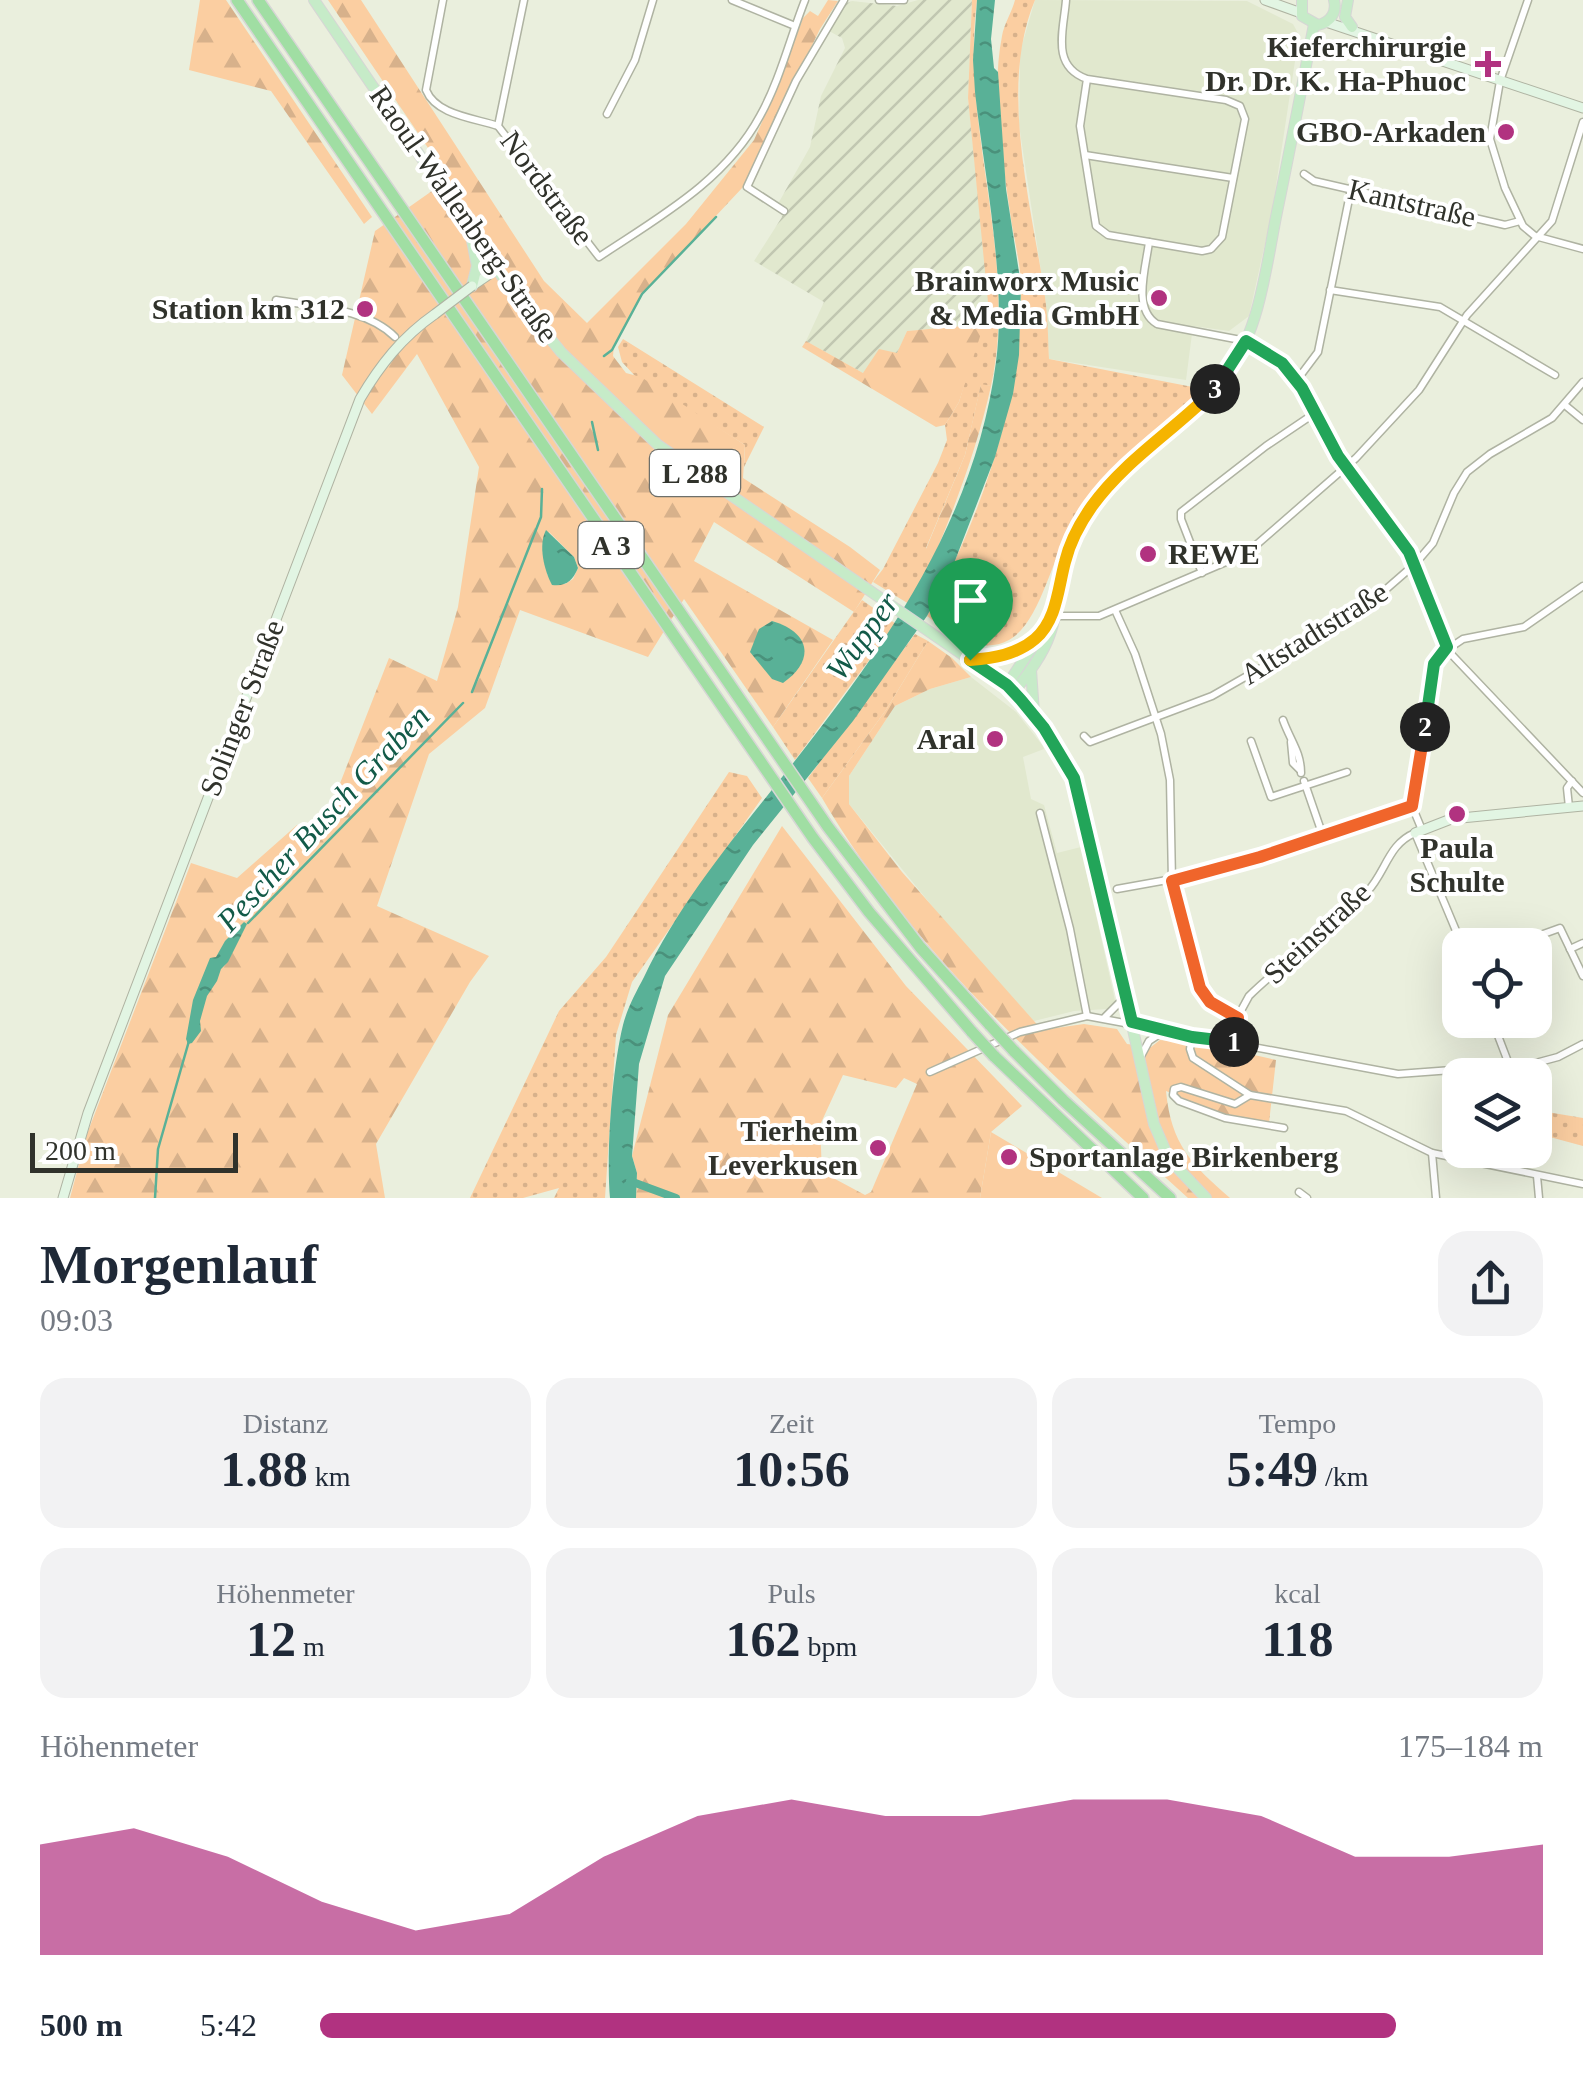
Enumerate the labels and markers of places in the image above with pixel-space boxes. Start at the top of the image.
place label: Kieferchirurgie Dr. Dr. K. Ha-Phuoc [1205,30,1466,97]
marker: Kieferchirurgie Dr. Dr. K. Ha-Phuoc [1475,51,1501,77]
place label: GBO-Arkaden [1296,115,1486,148]
marker: GBO-Arkaden [1495,121,1517,143]
place label: Brainworx Music & Media GmbH [915,264,1139,331]
marker: Brainworx Music & Media GmbH [1148,287,1170,309]
place label: Station km 312 [152,292,345,325]
marker: Station km 312 [354,298,376,320]
pin: 3 [1190,364,1240,414]
place label: REWE [1168,537,1260,570]
marker: REWE [1137,543,1159,565]
pin [928,558,1013,661]
pin: 2 [1400,702,1450,752]
place label: Aral [917,722,975,755]
marker: Aral [984,728,1006,750]
marker: Paula Schulte [1446,803,1468,825]
place label: Paula Schulte [1409,831,1505,898]
pin: 1 [1209,1017,1259,1067]
place label: Tierheim Leverkusen [708,1114,858,1181]
marker: Tierheim Leverkusen [867,1137,889,1159]
place label: Sportanlage Birkenberg [1029,1140,1338,1173]
marker: Sportanlage Birkenberg [998,1146,1020,1168]

